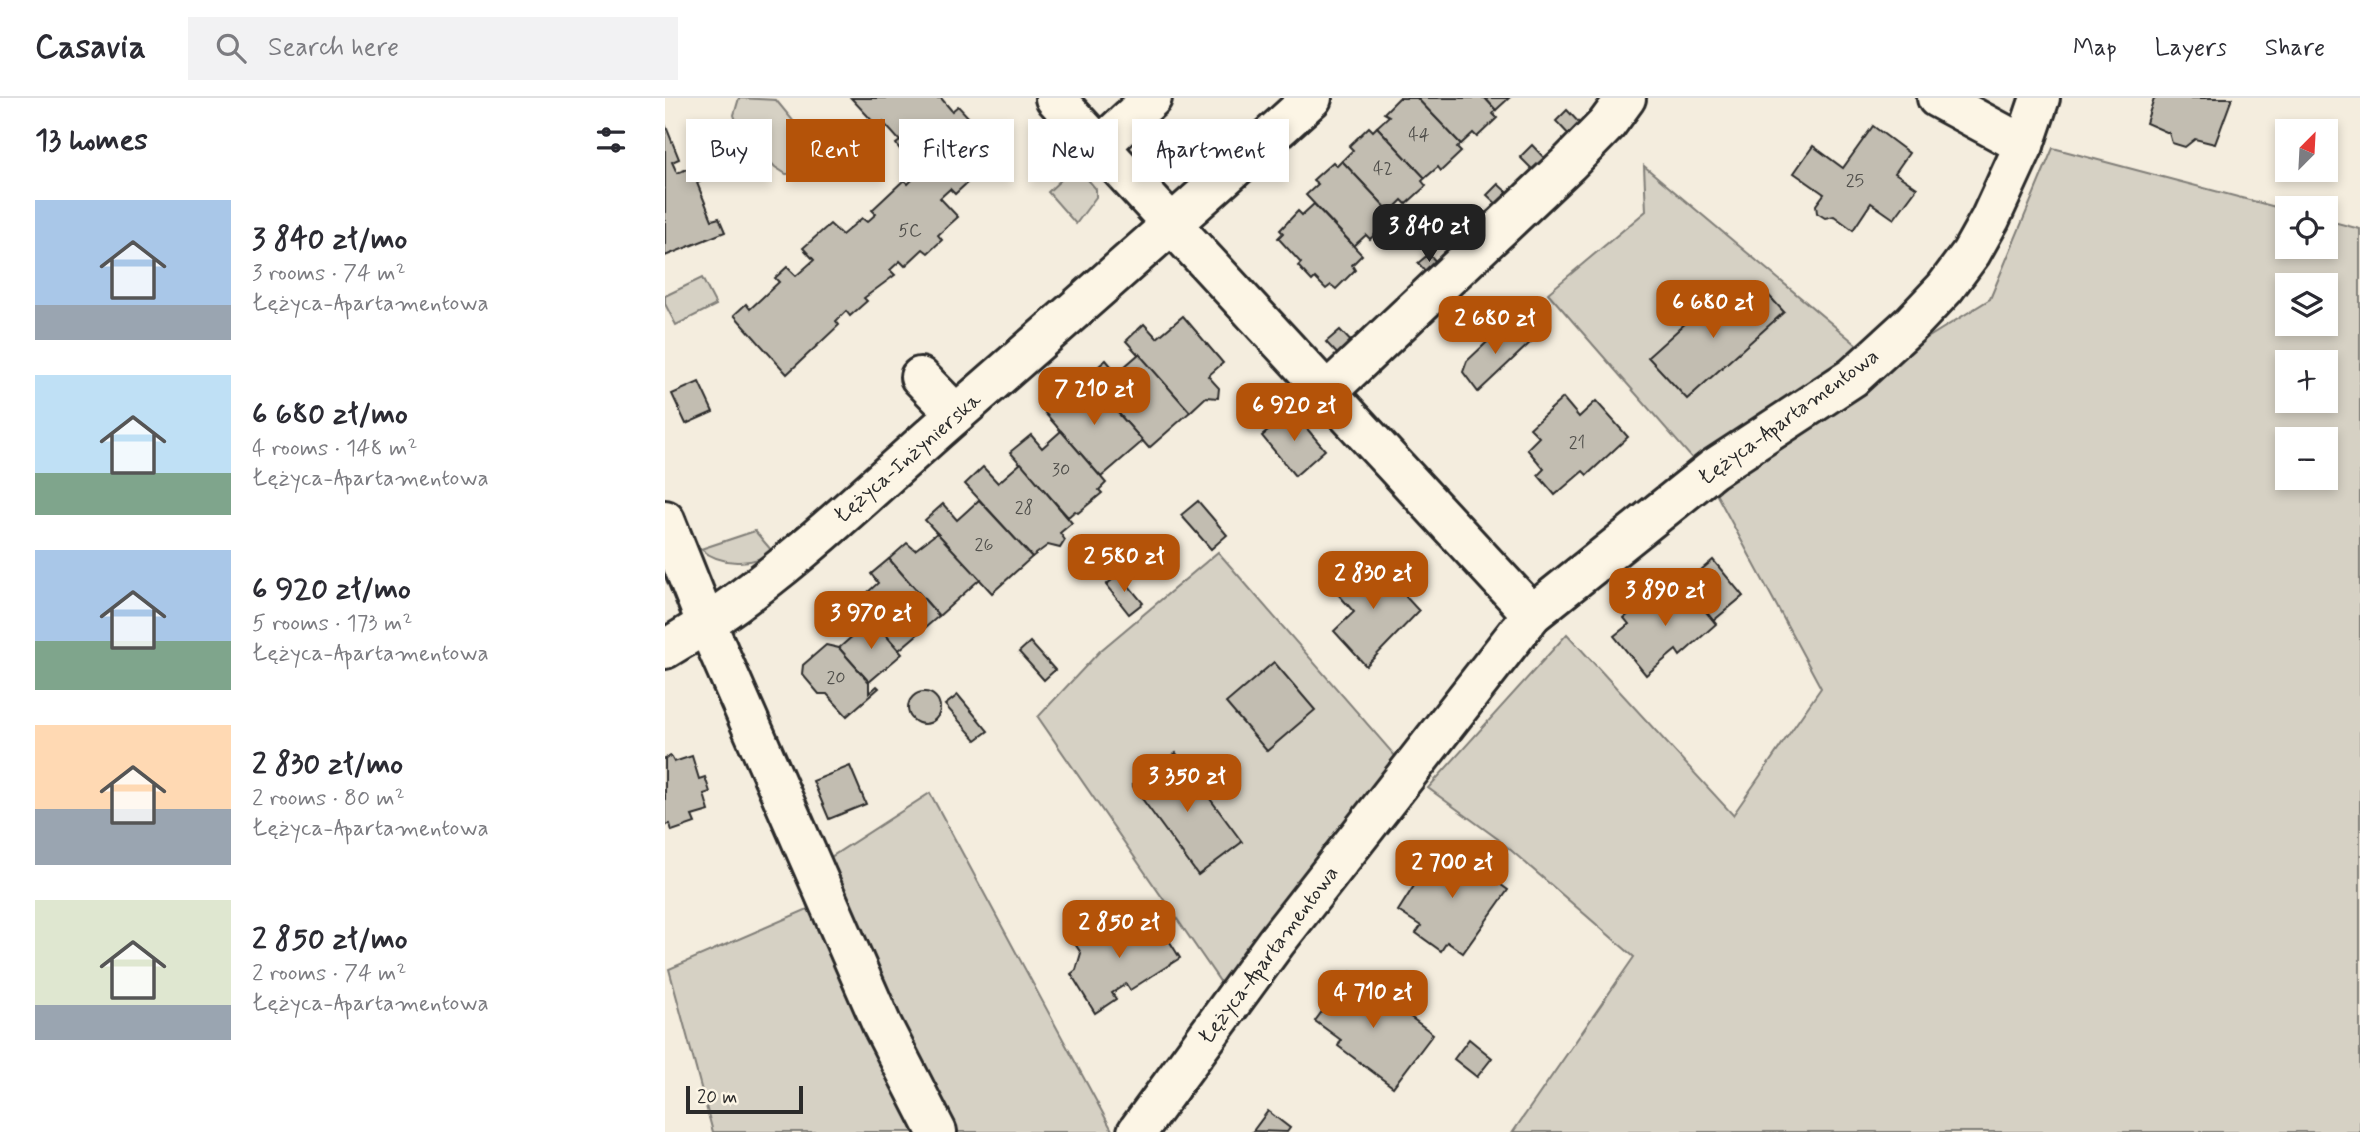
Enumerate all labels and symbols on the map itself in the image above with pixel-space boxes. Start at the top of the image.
north arrow [2275,119,2338,182]
house number: 44 [1408,123,1430,147]
house number: 42 [1373,157,1393,181]
house number: 25 [1846,169,1864,193]
pin: 3 840 zł [1357,204,1501,264]
house number: 5C [898,219,922,243]
pin: 6 680 zł [1641,280,1785,340]
pin: 2 680 zł [1423,296,1567,356]
street label: Łężyca-Apartamentowa [1693,342,1885,493]
pin: 7 210 zł [1022,368,1166,427]
pin: 6 920 zł [1222,384,1366,443]
street label: Łężyca-Inżynierska [829,386,988,530]
house number: 21 [1569,431,1585,455]
house number: 30 [1052,458,1070,482]
house number: 28 [1015,496,1033,520]
house number: 26 [975,533,993,557]
pin: 2 580 zł [1052,534,1196,594]
pin: 2 830 zł [1301,552,1445,611]
pin: 3 890 zł [1593,568,1737,628]
pin: 3 970 zł [799,592,943,651]
house number: 20 [826,666,846,690]
pin: 3 350 zł [1115,754,1259,814]
pin: 2 700 zł [1380,840,1524,900]
street label: Łężyca-Apartamentowa [1193,860,1346,1050]
pin: 2 850 zł [1047,900,1191,960]
pin: 4 710 zł [1301,970,1445,1030]
scale bar [686,1083,803,1115]

